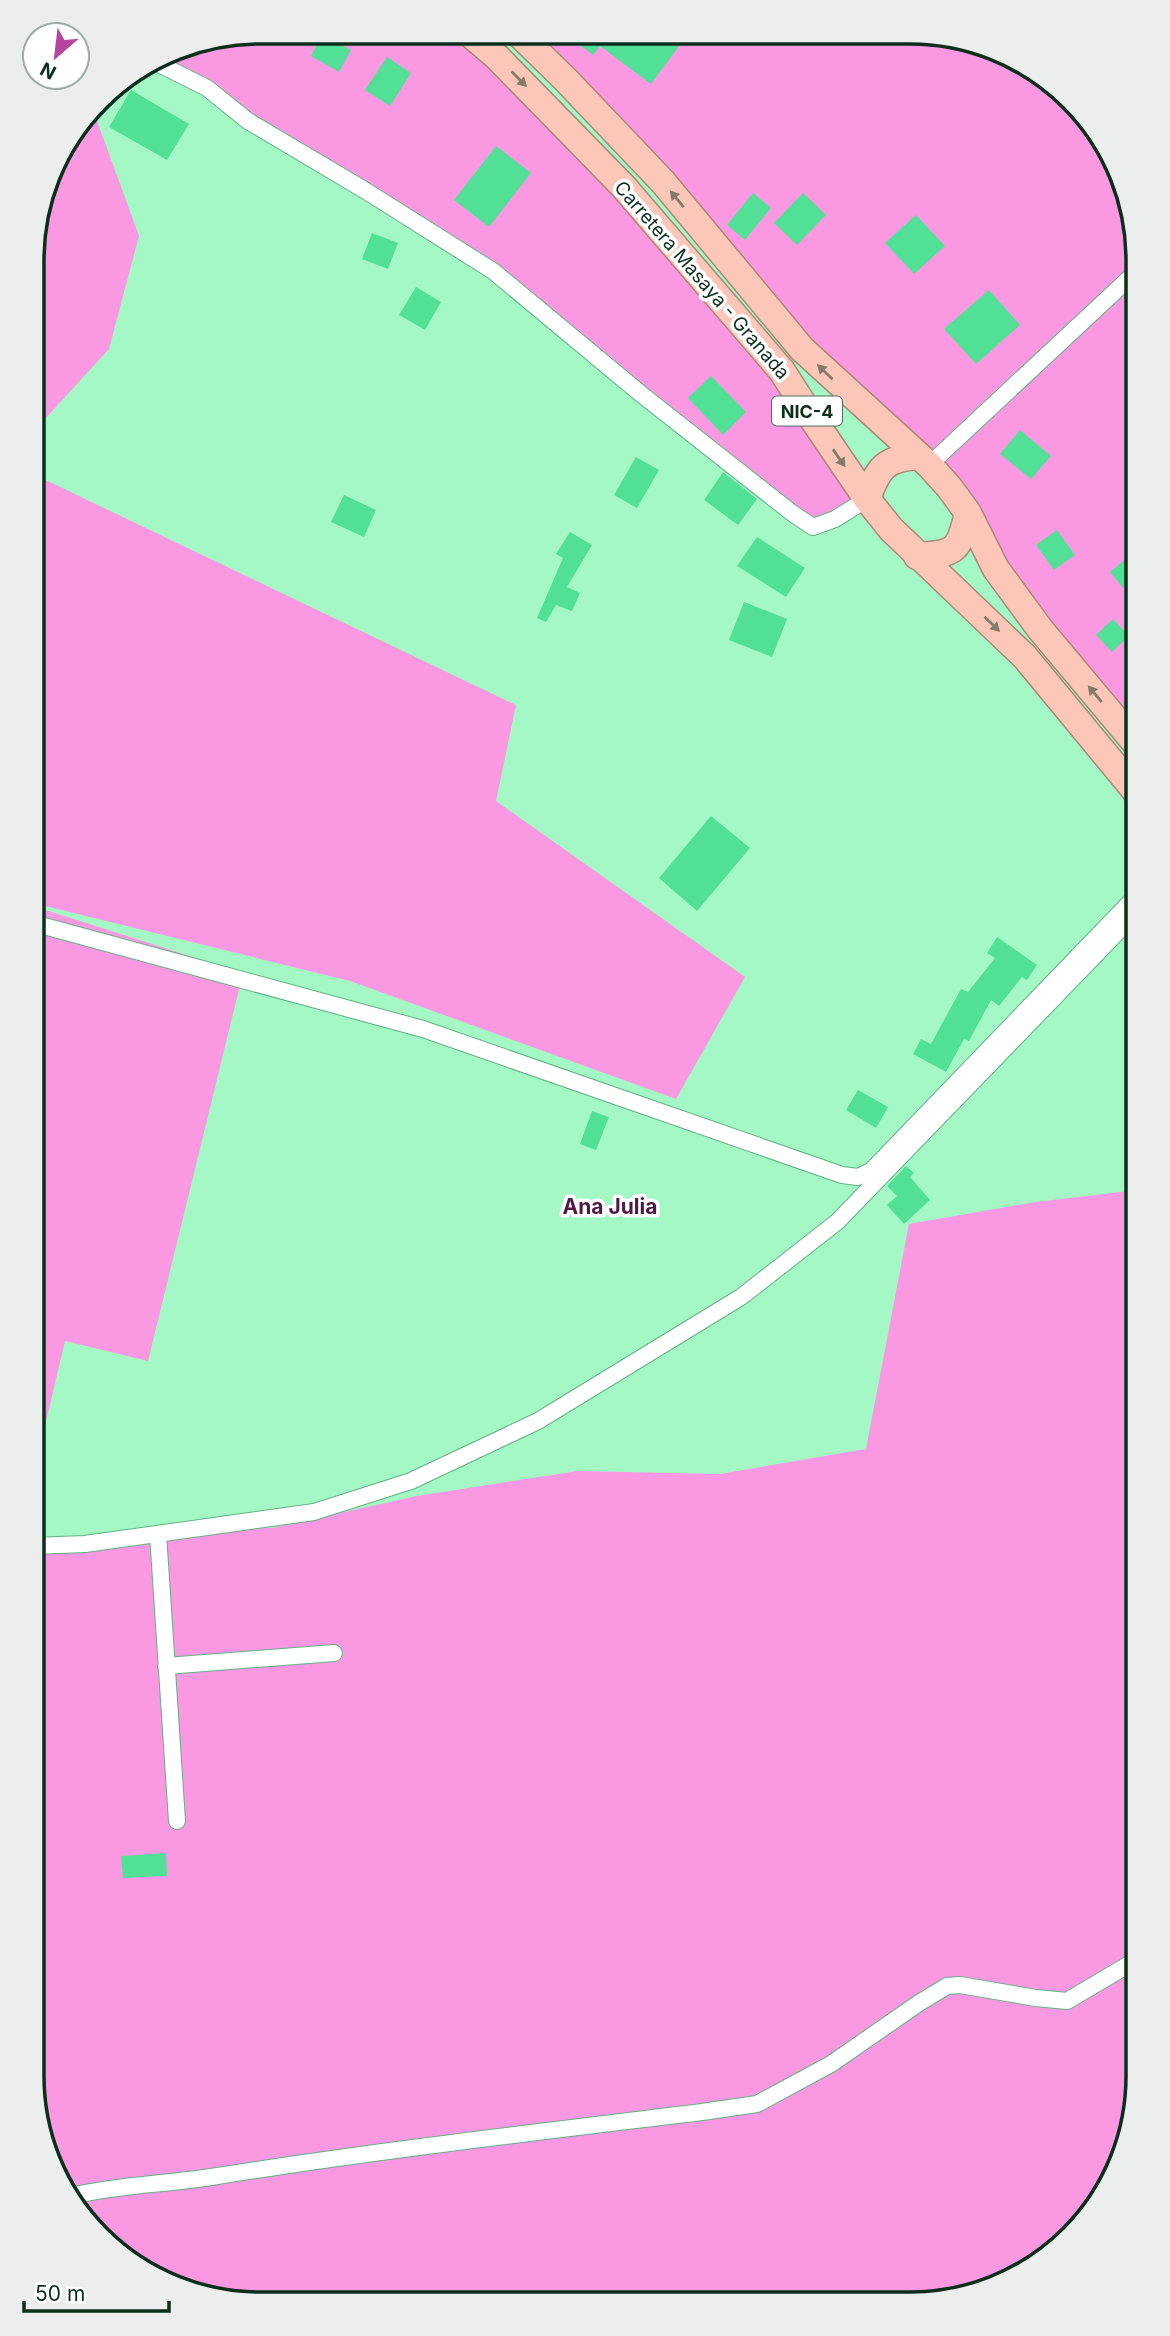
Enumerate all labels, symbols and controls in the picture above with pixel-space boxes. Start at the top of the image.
north arrow [21,21,91,91]
text: N [36,57,60,84]
one-way arrow [511,71,527,87]
street label: Carretera Masaya - Granada [610,176,794,384]
one-way arrow [670,191,685,208]
one-way arrow [817,364,834,380]
road number: NIC-4 [772,396,842,426]
one-way arrow [832,449,846,467]
one-way arrow [984,616,1001,633]
one-way arrow [1087,685,1103,703]
district label: Ana Julia [563,1194,657,1219]
scale bar [24,2270,170,2314]
text: 50 m [35,2281,85,2306]

